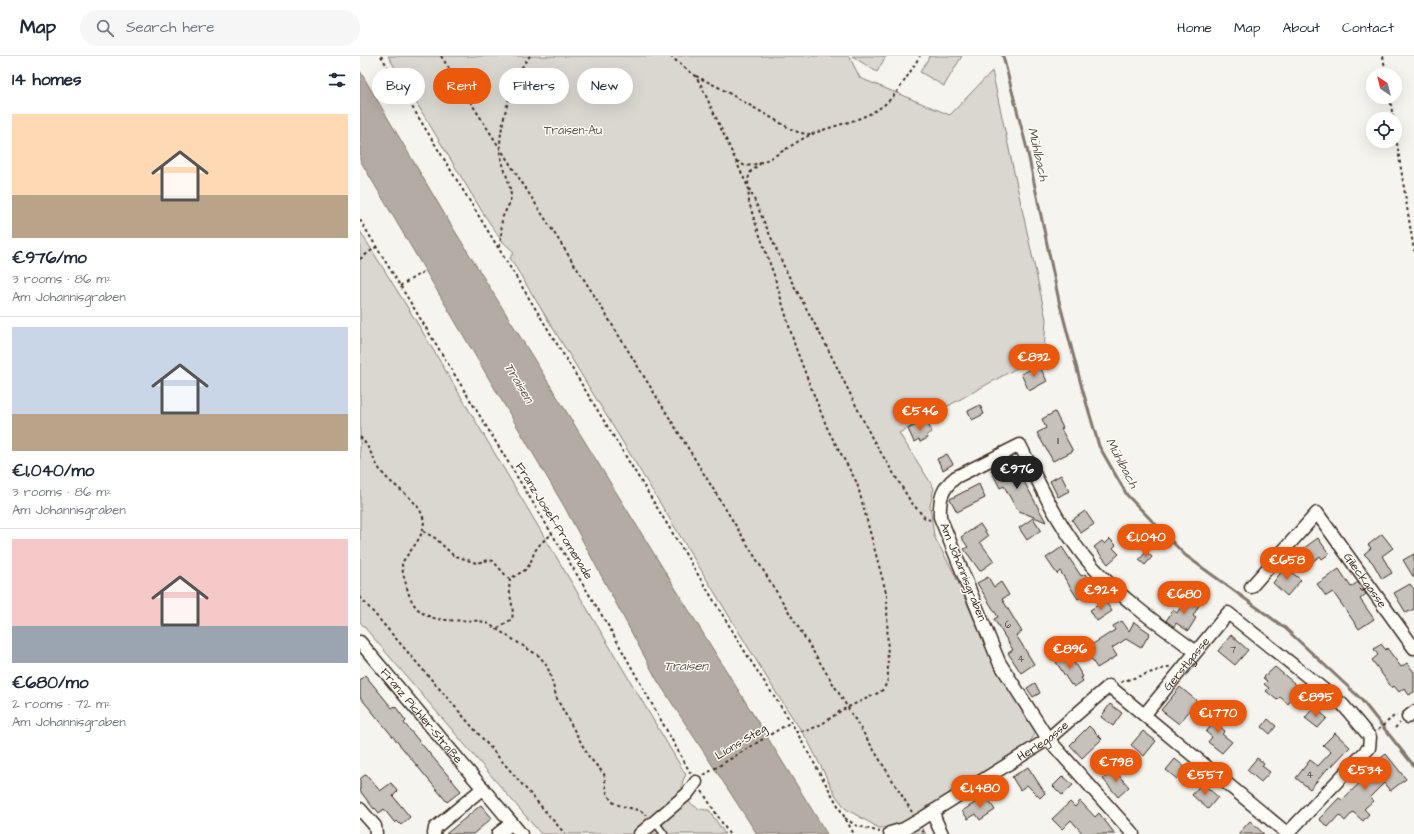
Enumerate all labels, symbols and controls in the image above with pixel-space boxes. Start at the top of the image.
search box [80,10,360,46]
text: Map [20,14,56,41]
icon: search [94,17,116,39]
text: Search here [126,17,215,38]
text: Home [1177,18,1212,38]
text: Map [1234,18,1260,38]
text: About [1282,18,1320,38]
text: Contact [1342,18,1394,38]
text: 14 homes [12,68,82,92]
chip: Buy [372,68,425,104]
chip: Rent [433,68,491,104]
chip: Filters [499,68,569,104]
chip: New [577,68,633,104]
north arrow [1366,68,1402,104]
map controls [1366,68,1402,148]
icon: filters [326,69,348,91]
button: locate [1366,112,1402,148]
park label: Traisen-Au [544,122,602,139]
water label: Mühlbach [1023,125,1053,183]
icon: home [144,140,216,212]
text: €976/mo [12,246,87,270]
text: 3 rooms · 86 m² [12,270,111,288]
text: Am Johannisgraben [12,288,126,306]
pin: €832 [1010,344,1058,378]
text: €832 [1018,348,1050,366]
icon: home [144,353,216,425]
water label: Traisen [500,360,539,408]
pin: €546 [896,398,944,432]
text: €546 [902,402,938,420]
house number: 11 [1057,434,1060,448]
water label: Mühlbach [1101,435,1143,492]
pin: €976 [993,456,1041,490]
text: €1,040/mo [12,459,94,483]
street label: Franz-Josef-Promenade [511,459,597,583]
text: €976 [1000,460,1034,478]
text: 3 rooms · 86 m² [12,483,111,501]
text: Am Johannisgraben [12,501,126,519]
street label: Am Johannisgraben [935,520,991,624]
pin: €1,040 [1113,524,1179,558]
text: €1,040 [1126,528,1166,546]
pin: €658 [1263,547,1311,581]
street label: Gileckgasse [1340,549,1391,612]
text: €658 [1269,551,1305,569]
icon: home [144,565,216,637]
pin: €924 [1077,577,1125,611]
text: €924 [1084,581,1118,599]
pin: €680 [1160,581,1208,615]
text: €680 [1166,585,1202,603]
house number: 6 [1005,618,1012,632]
street label: Gerstlgasse [1159,633,1214,694]
pin: €896 [1046,636,1094,670]
text: €896 [1053,640,1087,658]
house number: 7 [1230,643,1236,657]
house number: 4 [1018,652,1025,666]
water label: Traisen [664,657,709,675]
street label: Franz Pichler-Straße [377,664,467,767]
text: €680/mo [12,671,88,695]
pin: €895 [1292,684,1340,718]
text: €895 [1298,688,1334,706]
text: 2 rooms · 72 m² [12,695,111,713]
pin: €1,770 [1185,700,1251,734]
text: €1,770 [1199,704,1237,722]
text: Am Johannisgraben [12,713,126,731]
street label: Herlegasse [1014,716,1072,765]
street label: Lions-Steg [712,720,771,765]
pin: €798 [1092,749,1140,783]
text: €798 [1099,753,1133,771]
pin: €534 [1341,757,1389,791]
text: €534 [1347,761,1383,779]
pin: €557 [1181,762,1229,796]
text: €557 [1187,766,1223,784]
house number: 4 [1307,768,1314,782]
pin: €1,480 [947,775,1013,809]
text: €1,480 [960,779,1000,797]

